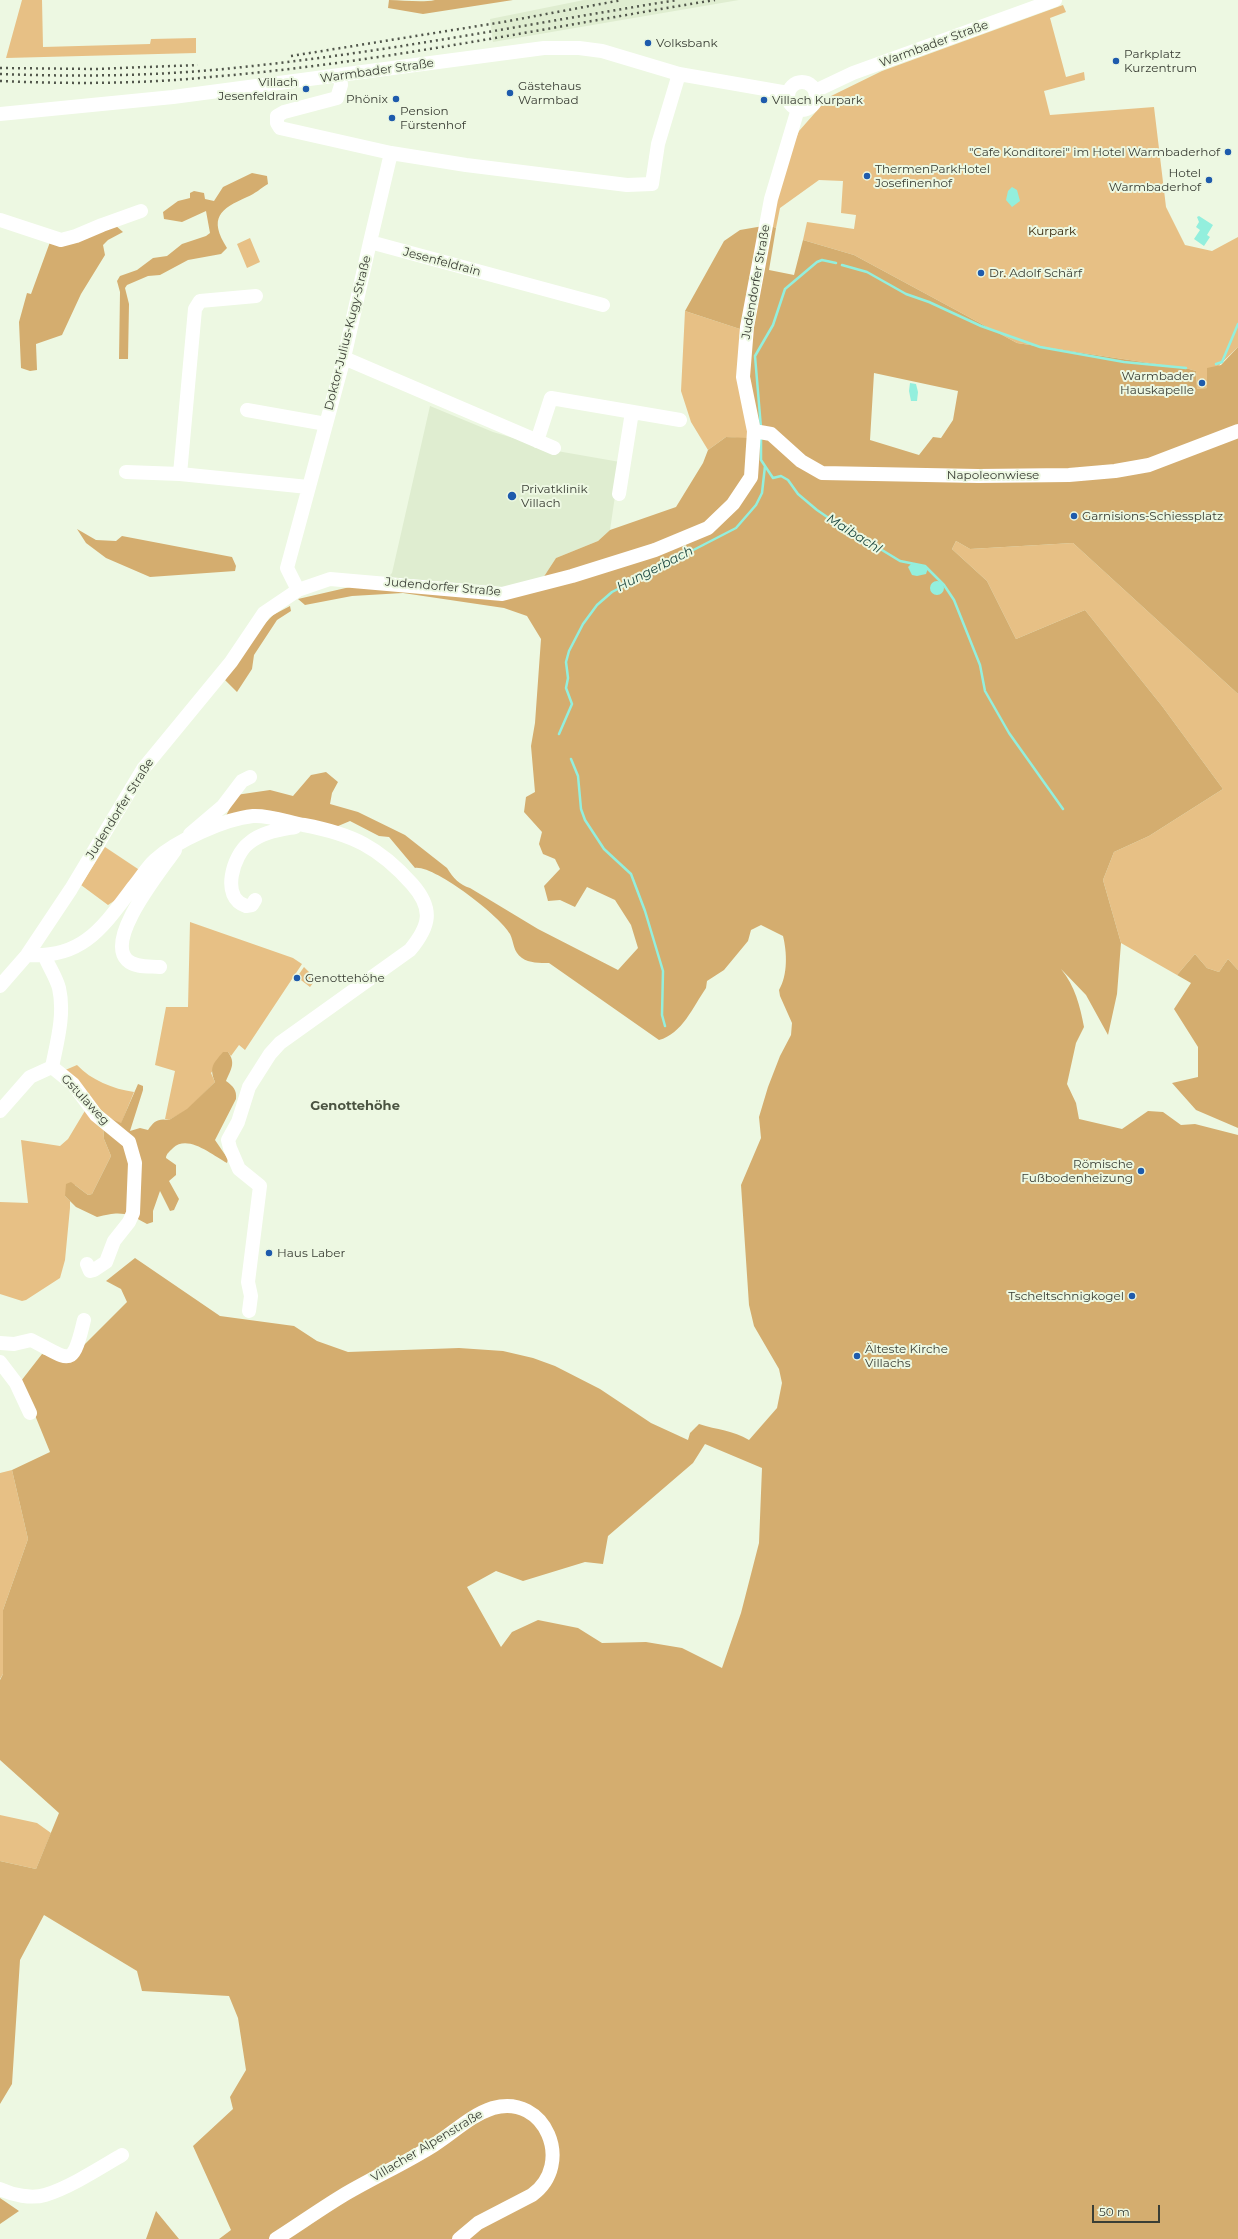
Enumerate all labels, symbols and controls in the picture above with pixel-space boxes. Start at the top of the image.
street label: Warmbader Straße [878,18,990,70]
place label: Volksbank [656,36,718,50]
marker: Volksbank [643,38,653,48]
place label: Parkplatz Kurzentrum [1124,47,1197,75]
street label: Warmbader Straße [319,56,435,86]
marker: Parkplatz Kurzentrum [1111,56,1121,66]
place label: Villach Jesenfeldrain [218,75,298,103]
place label: Gästehaus Warmbad [518,79,581,107]
marker: Villach Jesenfeldrain [301,84,311,94]
marker: Gästehaus Warmbad [505,88,515,98]
place label: Phönix [346,92,388,106]
place label: Villach Kurpark [772,93,863,107]
marker: Phönix [391,94,401,104]
marker: Villach Kurpark [759,95,769,105]
place label: Pension Fürstenhof [400,104,466,132]
marker: Pension Fürstenhof [387,113,397,123]
place label: "Cafe Konditorei" im Hotel Warmbaderhof [969,145,1220,159]
marker: "Cafe Konditorei" im Hotel Warmbaderhof [1223,147,1233,157]
place label: ThermenParkHotel Josefinenhof [875,162,990,190]
place label: Hotel Warmbaderhof [1109,166,1201,194]
marker: ThermenParkHotel Josefinenhof [862,171,872,181]
marker: Hotel Warmbaderhof [1204,175,1214,185]
street label: Judendorfer Straße [739,224,773,340]
park label: Kurpark [1028,224,1076,238]
street label: Jesenfeldrain [402,245,482,279]
street label: Doktor-Julius-Kugy-Straße [322,254,374,412]
place label: Dr. Adolf Schärf [989,266,1082,280]
marker: Dr. Adolf Schärf [976,268,986,278]
place label: Warmbader Hauskapelle [1120,369,1194,397]
marker: Warmbader Hauskapelle [1197,378,1207,388]
street label: Napoleonwiese [947,468,1039,482]
place label: Privatklinik Villach [521,482,588,510]
marker: Privatklinik Villach [506,490,518,502]
place label: Garnisions-Schiessplatz [1082,509,1223,523]
water label: Maibachl [824,511,884,557]
marker: Garnisions-Schiessplatz [1069,511,1079,521]
water label: Hungerbach [614,543,696,595]
street label: Judendorfer Straße [385,575,501,599]
street label: Judendorfer Straße [83,756,157,862]
place label: Genottehöhe [305,971,385,985]
marker: Genottehöhe [292,973,302,983]
street label: Gstulaweg [58,1072,112,1128]
district label: Genottehöhe [310,1098,400,1114]
place label: Römische Fußbodenheizung [1021,1157,1133,1185]
marker: Römische Fußbodenheizung [1136,1166,1146,1176]
place label: Haus Laber [277,1246,345,1260]
marker: Haus Laber [264,1248,274,1258]
place label: Tscheltschnigkogel [1008,1289,1124,1303]
marker: Tscheltschnigkogel [1127,1291,1137,1301]
place label: Älteste Kirche Villachs [865,1342,948,1370]
marker: Älteste Kirche Villachs [852,1351,862,1361]
street label: Villacher Alpenstraße [369,2107,485,2185]
scale bar [1094,2197,1162,2223]
text: 50 m [1099,2204,1130,2219]

